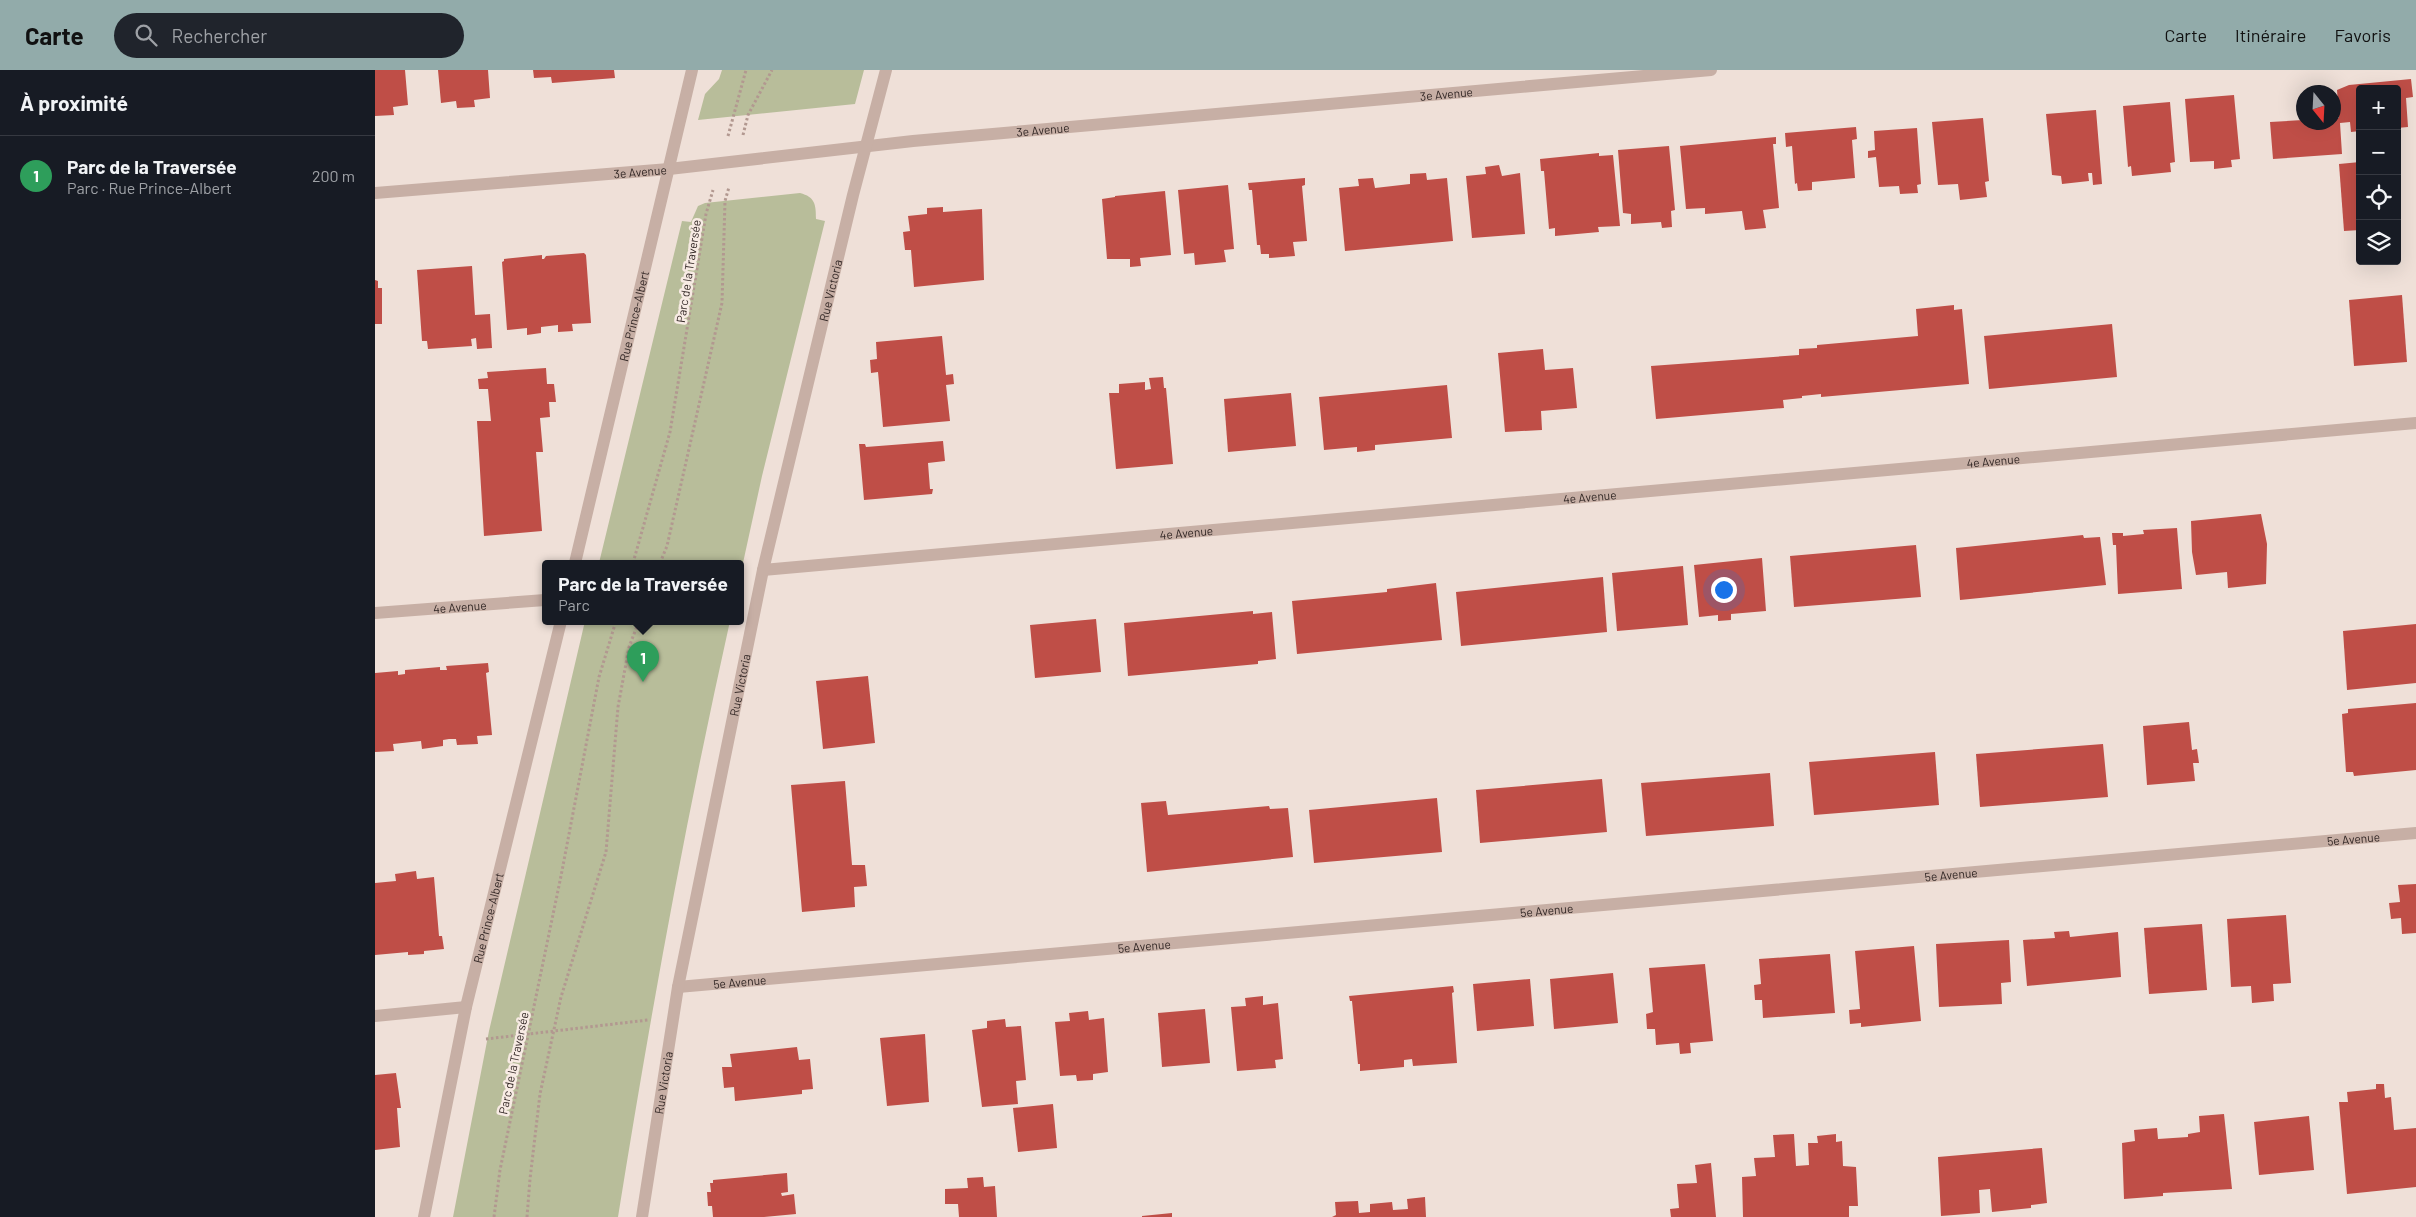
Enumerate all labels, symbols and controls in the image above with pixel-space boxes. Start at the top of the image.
search box [114,13,464,58]
text: Carte [25,21,84,50]
icon: search [132,21,160,49]
text: Rechercher [172,24,267,47]
text: Carte [2164,24,2207,46]
text: Itinéraire [2235,24,2306,46]
text: Favoris [2334,24,2391,46]
street label: 3e Avenue [1419,84,1473,103]
north arrow [2296,85,2341,130]
map controls [2356,85,2401,265]
button: + [2356,85,2401,130]
text: À proximité [20,90,128,115]
street label: 3e Avenue [1016,120,1070,139]
button: − [2356,130,2401,175]
text: Parc de la Traversée [67,155,237,178]
street label: 3e Avenue [613,162,667,180]
text: 1 [33,166,39,185]
text: 200 m [312,166,355,185]
button: locate [2356,175,2401,220]
text: Parc · Rue Prince-Albert [67,178,232,197]
street label: Parc de la Traversée [673,218,703,324]
button: layers [2356,220,2401,265]
street label: Rue Victoria [816,258,844,323]
street label: Rue Prince-Albert [616,269,651,363]
street label: 4e Avenue [1966,451,2020,470]
street label: 4e Avenue [1562,487,1617,506]
street label: 4e Avenue [1159,523,1214,542]
popup [542,560,744,625]
text: Parc de la Traversée [558,572,728,595]
your location [1711,577,1737,603]
text: Parc [558,595,590,614]
street label: 4e Avenue [432,597,487,616]
pin: 1 [627,641,659,682]
street label: Rue Victoria [726,653,753,717]
street label: 5e Avenue [2326,829,2381,848]
street label: 5e Avenue [1924,865,1978,884]
street label: Rue Prince-Albert [470,871,506,965]
street label: 5e Avenue [1520,901,1574,919]
street label: 5e Avenue [1117,936,1171,955]
street label: 5e Avenue [713,972,767,991]
street label: Parc de la Traversée [495,1011,531,1115]
street label: Rue Victoria [651,1050,675,1115]

